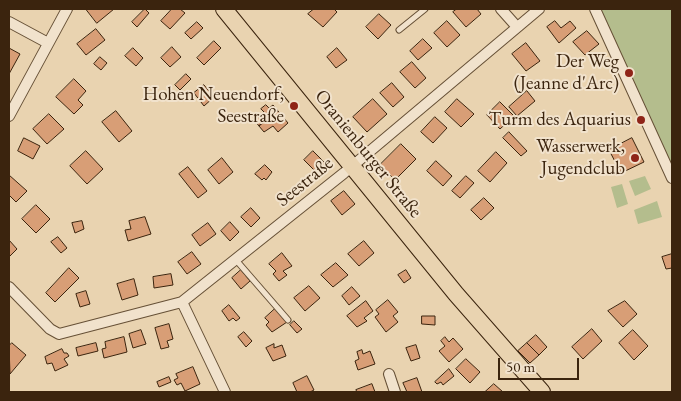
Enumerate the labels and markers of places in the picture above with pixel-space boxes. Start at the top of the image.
place label: Der Weg (Jeanne d'Arc) [514,51,619,95]
marker: Der Weg (Jeanne d'Arc) [623,67,635,79]
place label: Hohen Neuendorf, Seestraße [143,84,284,128]
marker: Hohen Neuendorf, Seestraße [288,100,300,112]
place label: Turm des Aquarius [489,109,631,131]
marker: Turm des Aquarius [635,114,647,126]
place label: Wasserwerk, Jugendclub [536,136,625,180]
marker: Wasserwerk, Jugendclub [629,152,641,164]

